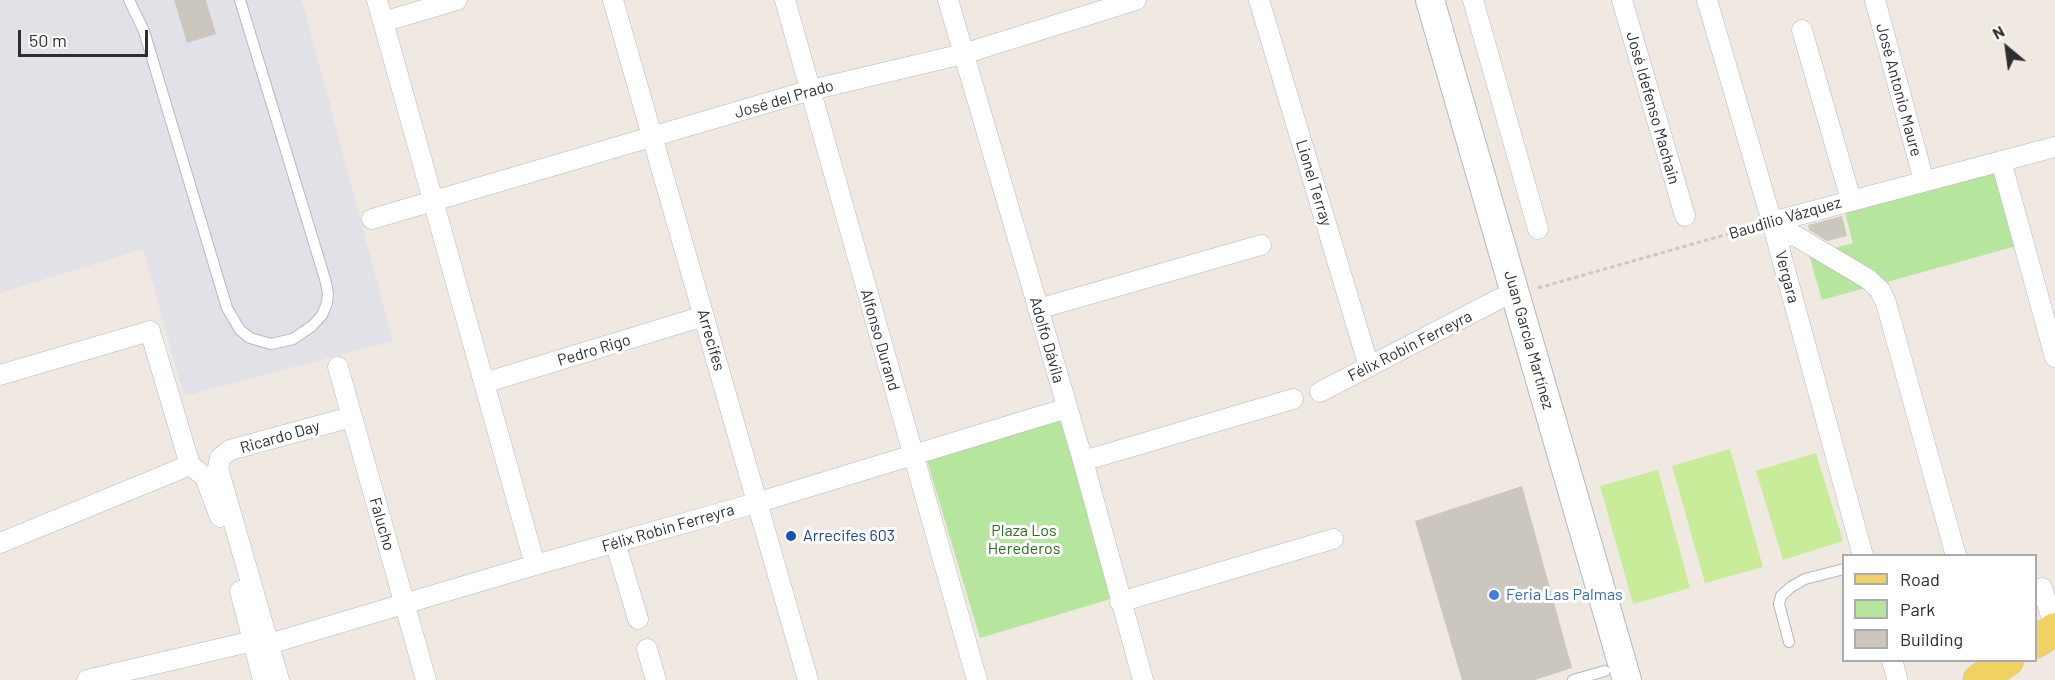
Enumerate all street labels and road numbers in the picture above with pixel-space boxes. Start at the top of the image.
street label: José Antonio Maure [1872,21,1926,159]
street label: José Idefenso Machain [1622,29,1684,187]
street label: José del Prado [732,76,836,122]
street label: Lionel Terray [1292,137,1336,229]
street label: Baudilio Vázquez [1727,193,1843,243]
street label: Vergara [1771,249,1803,305]
street label: Juan García Martínez [1500,268,1558,412]
street label: Alfonso Durand [856,287,904,393]
street label: Adolfo Dávila [1026,295,1068,385]
street label: Félix Robin Ferreyra [1345,306,1475,386]
street label: Arrecifes [693,307,729,373]
street label: Pedro Rigo [555,330,633,370]
street label: Ricardo Day [238,416,322,458]
street label: Falucho [365,495,399,553]
street label: Félix Robin Ferreyra [600,500,736,556]

